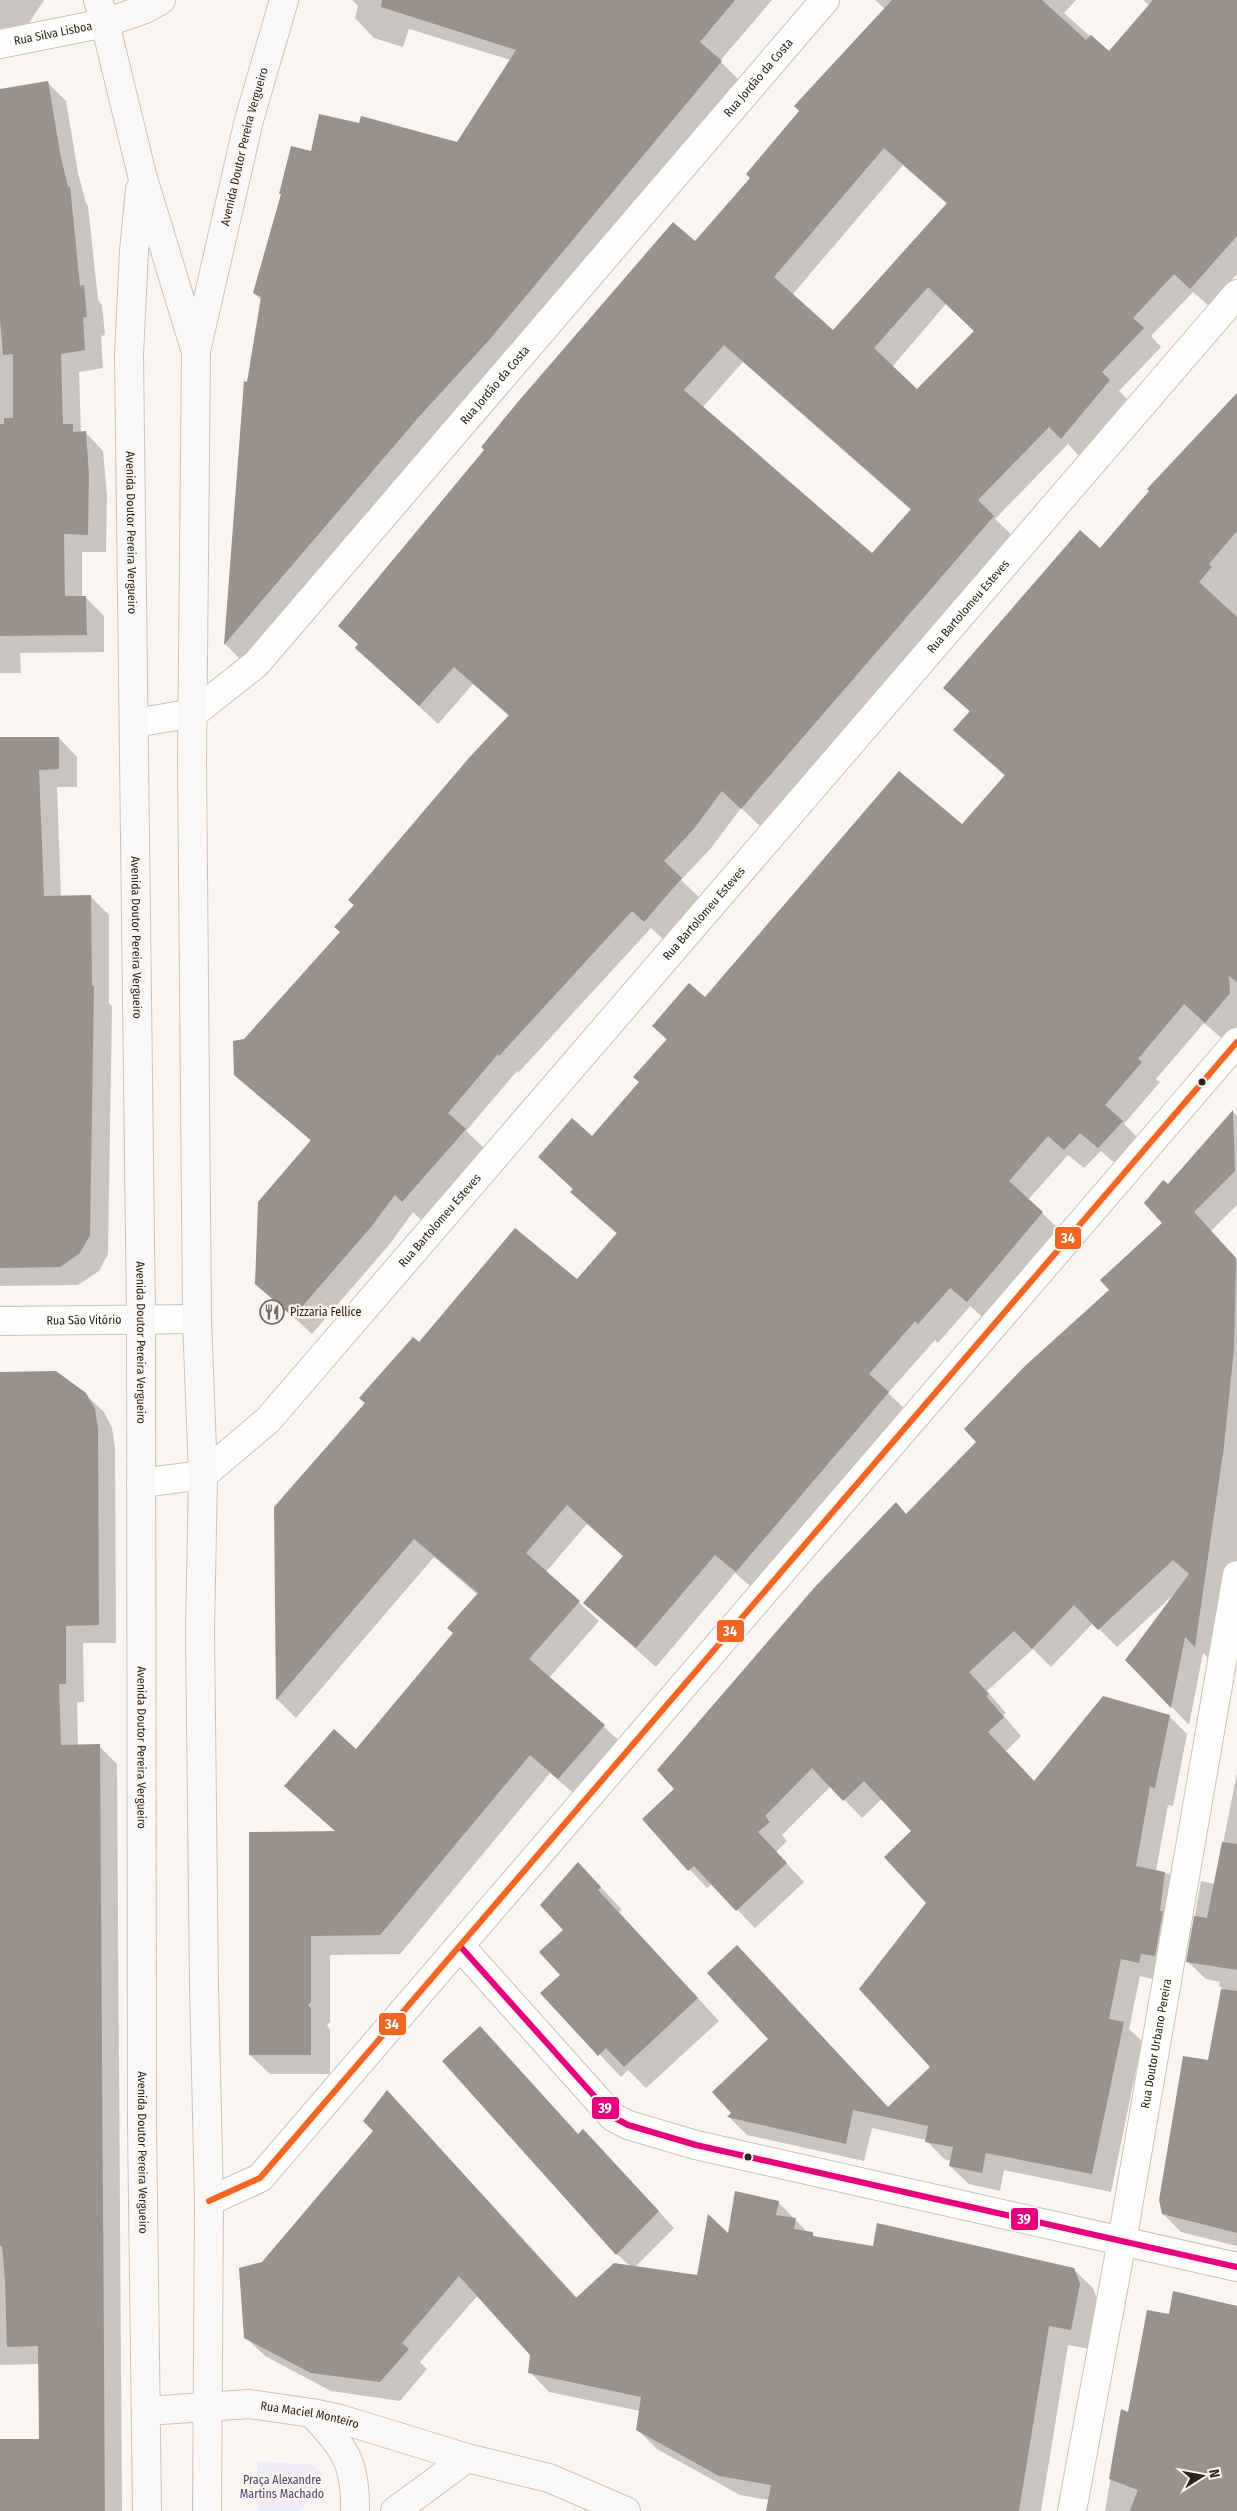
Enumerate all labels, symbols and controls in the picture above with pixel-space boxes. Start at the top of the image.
street label: Rua Silva Lisboa [13,19,93,48]
street label: Rua Jordão da Costa [721,36,796,120]
street label: Avenida Doutor Pereira Vergueiro [218,66,271,227]
street label: Rua Jordão da Costa [457,343,532,427]
street label: Avenida Doutor Pereira Vergueiro [123,451,139,614]
street label: Rua Bartolomeu Esteves [924,557,1012,656]
street label: Avenida Doutor Pereira Vergueiro [128,856,144,1019]
street label: Rua Bartolomeu Esteves [660,864,748,963]
unlabelled marker [1197,1077,1207,1087]
street label: Rua Bartolomeu Esteves [396,1171,484,1270]
line badge: 34 [1054,1226,1082,1250]
text: 34 [1060,1230,1075,1247]
street label: Avenida Doutor Pereira Vergueiro [133,1261,148,1424]
restaurant icon: Pizzaria Fellice [259,1299,285,1325]
place label: Pizzaria Fellice [290,1305,361,1319]
street label: Rua São Vitório [46,1313,122,1328]
line badge: 34 [716,1619,745,1643]
text: 34 [722,1623,737,1640]
street label: Avenida Doutor Pereira Vergueiro [134,1666,149,1829]
street label: Rua Doutor Urbano Pereira [1138,1977,1174,2110]
line badge: 34 [378,2012,407,2036]
text: 34 [384,2016,399,2033]
street label: Avenida Doutor Pereira Vergueiro [135,2071,150,2234]
line badge: 39 [591,2096,620,2120]
text: 39 [597,2100,612,2117]
unlabelled marker [743,2152,753,2162]
line badge: 39 [1010,2207,1039,2231]
text: 39 [1016,2211,1031,2228]
street label: Rua Maciel Monteiro [260,2399,361,2431]
north arrow [1177,2451,1227,2501]
text: N [1205,2468,1223,2479]
park label: Praça Alexandre Martins Machado [240,2473,324,2501]

